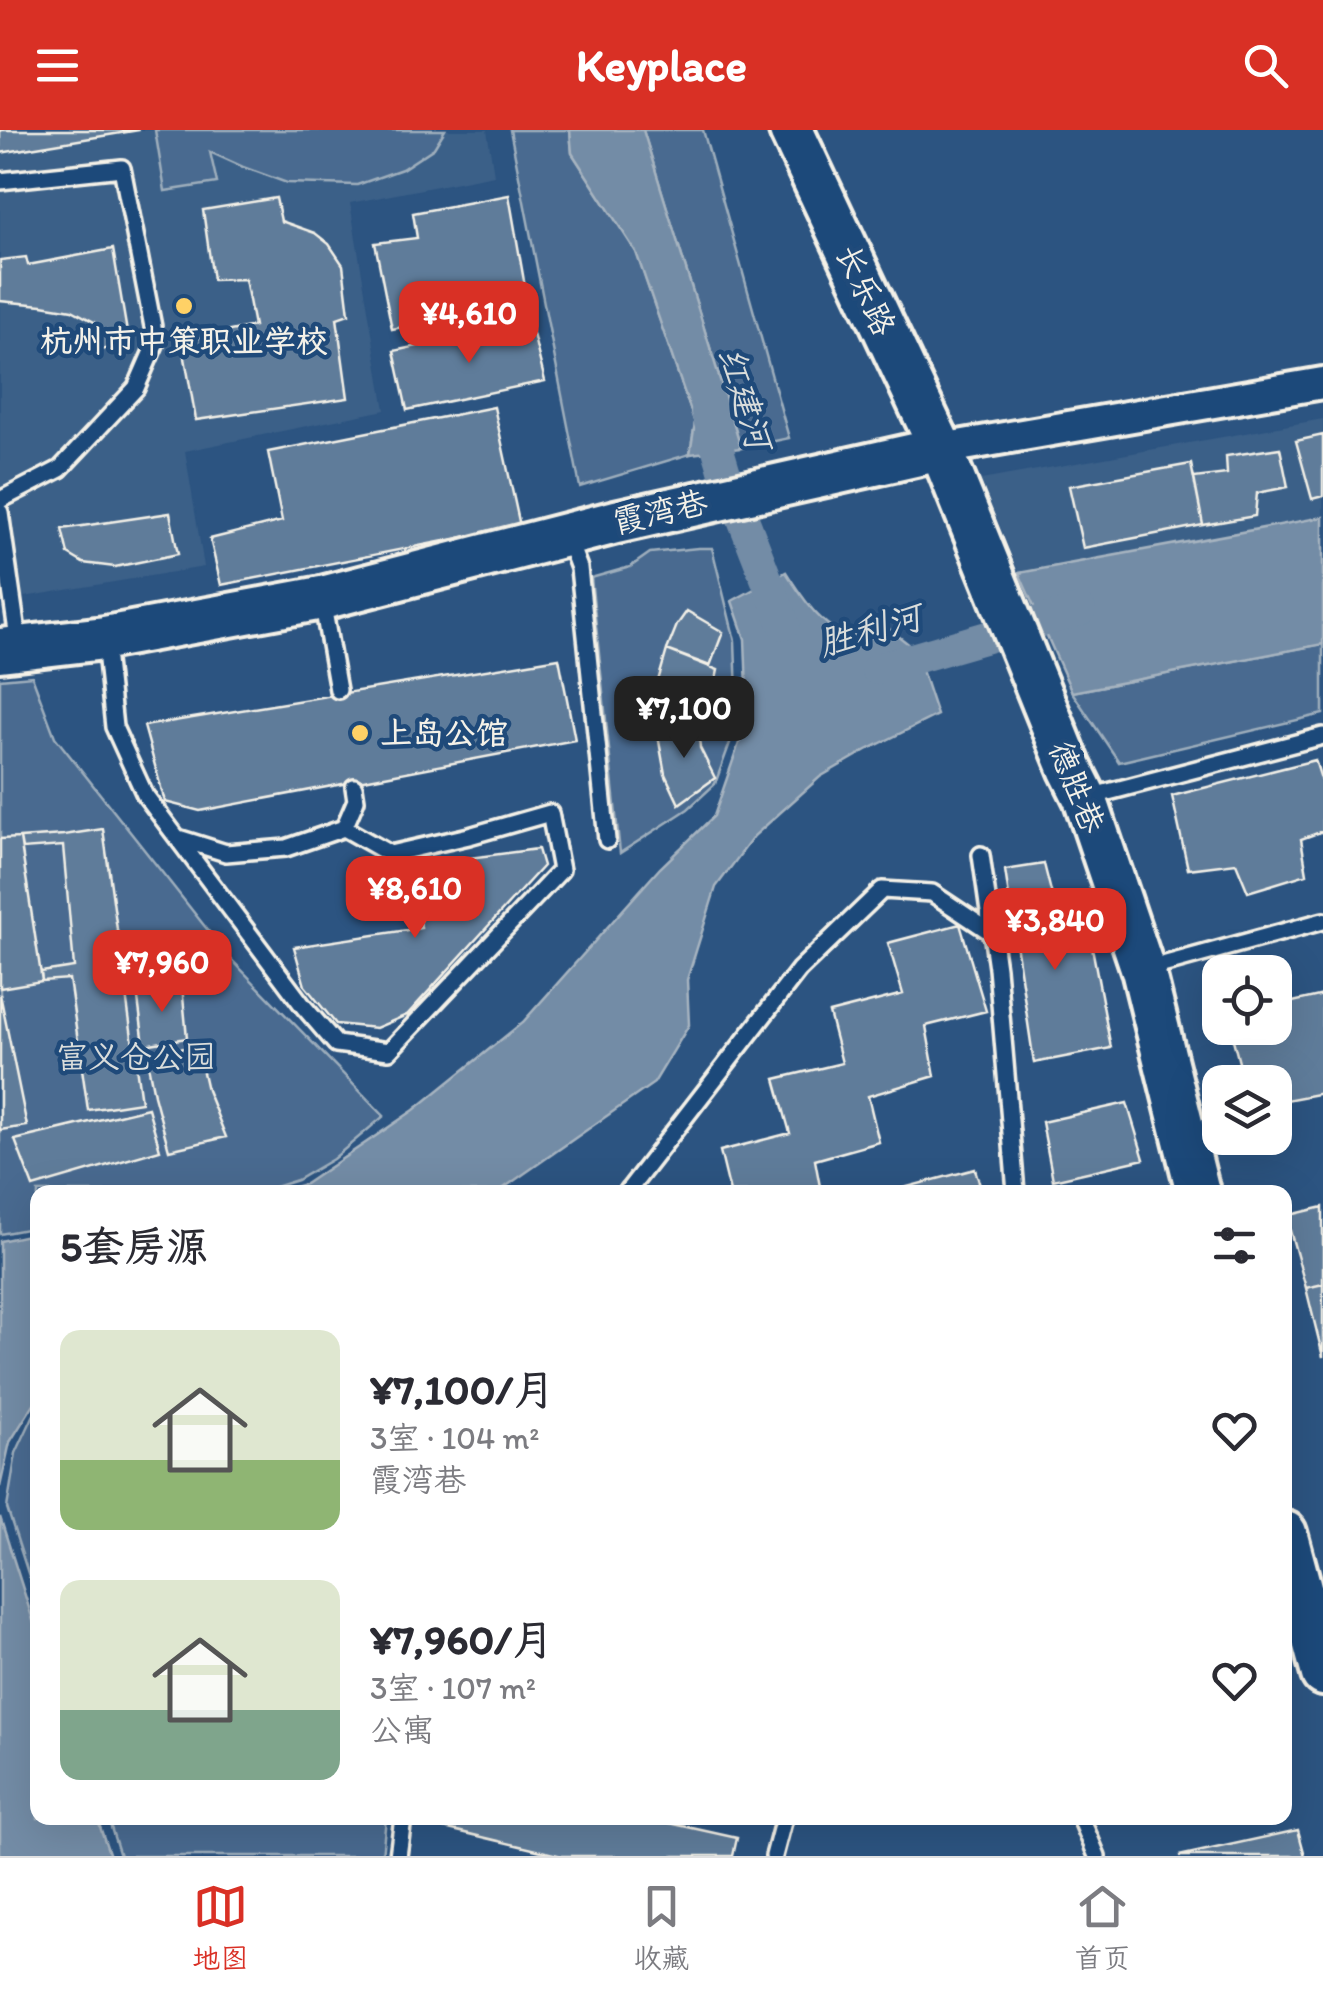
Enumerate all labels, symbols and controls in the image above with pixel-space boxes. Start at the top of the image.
icon: menu [30,38,85,93]
text: Keyplace [576,38,747,92]
icon: search [1238,38,1293,93]
street label: 长乐路 [828,238,904,342]
pin: ¥4,610 [388,281,550,366]
text: ¥4,610 [421,294,517,332]
marker: 杭州市中策职业学校 [173,295,195,317]
place label: 杭州市中策职业学校 [40,322,328,360]
water label: 红建河 [710,342,782,459]
street label: 霞湾巷 [609,483,711,541]
water label: 胜利河 [814,594,931,665]
pin: ¥7,100 [603,676,765,761]
text: ¥7,100 [636,689,732,727]
place label: 上岛公馆 [380,714,508,752]
marker: 上岛公馆 [349,722,371,744]
street label: 德胜巷 [1041,735,1113,839]
pin: ¥8,610 [334,856,496,941]
text: ¥8,610 [368,869,462,907]
pin: ¥3,840 [974,888,1136,973]
text: ¥3,840 [1005,901,1105,939]
pin: ¥7,960 [81,930,243,1015]
text: ¥7,960 [115,943,209,981]
map controls [1202,955,1292,1155]
button: locate [1202,955,1292,1045]
park label: 富义仓公园 [56,1038,216,1076]
button: layers [1202,1065,1292,1155]
icon: filters [1207,1218,1262,1273]
text: 5套房源 [60,1221,208,1272]
text: ¥7,100/月 [370,1364,555,1415]
icon: home [140,1370,260,1490]
icon: heart [1207,1403,1262,1458]
text: 3室 · 104 m² [370,1419,539,1457]
text: 霞湾巷 [370,1461,466,1499]
text: ¥7,960/月 [370,1614,554,1665]
icon: home [140,1620,260,1740]
icon: heart [1207,1653,1262,1708]
text: 3室 · 107 m² [370,1669,536,1707]
text: 公寓 [370,1711,434,1749]
tab: 地图 [192,1879,249,1976]
tab: 收藏 [633,1879,690,1976]
tab: 首页 [1074,1879,1131,1976]

